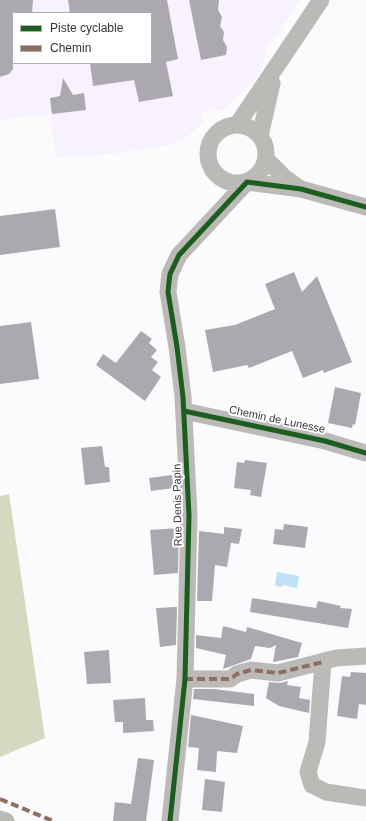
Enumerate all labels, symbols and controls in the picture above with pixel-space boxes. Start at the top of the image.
legend [12,12,152,64]
text: Piste cyclable [50,21,123,35]
text: Chemin [50,41,91,55]
street label: Chemin de Lunesse [228,403,326,437]
street label: Rue Denis Papin [171,464,185,546]

